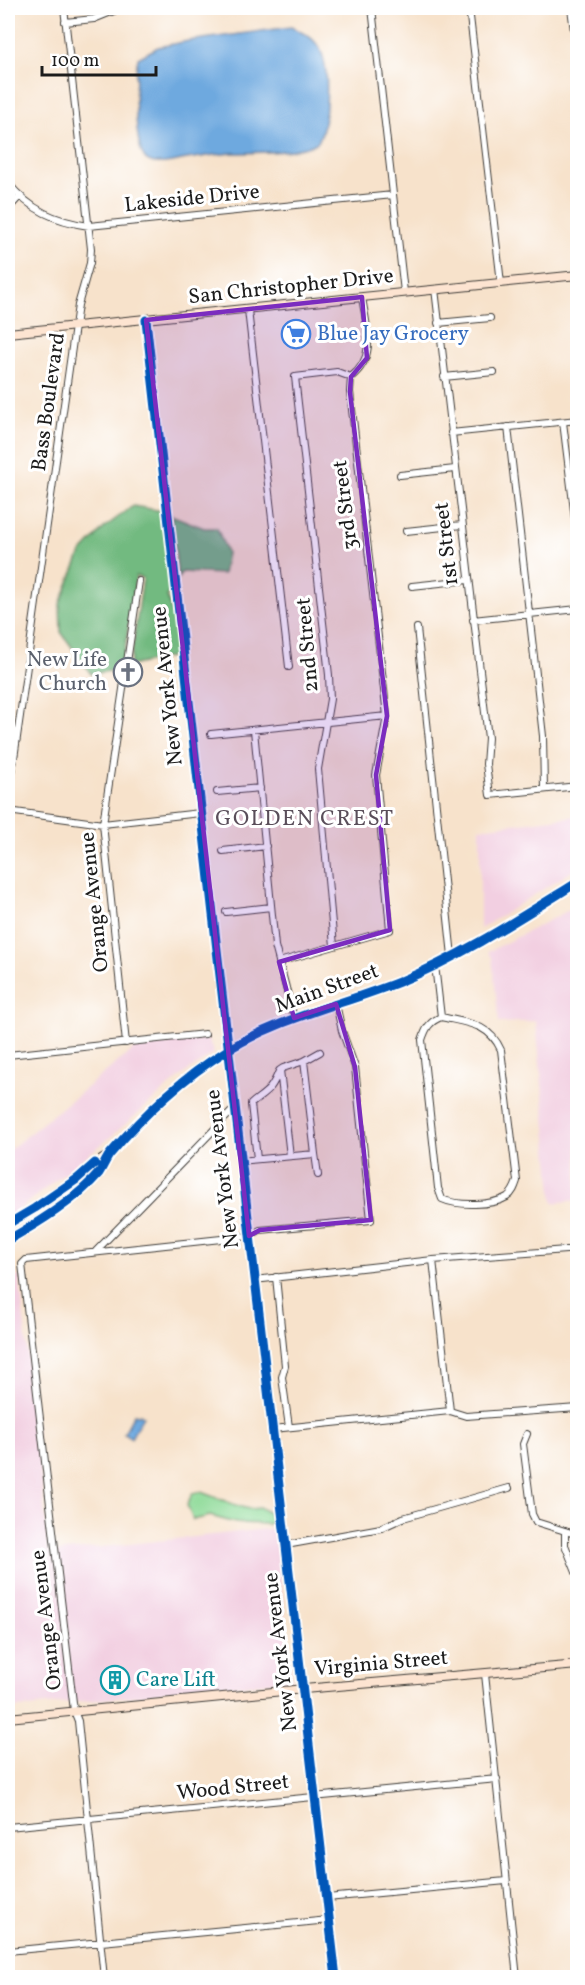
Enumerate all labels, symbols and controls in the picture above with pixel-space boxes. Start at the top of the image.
scale bar [42,39,156,77]
text: 100 m [51,49,100,74]
street label: Lakeside Drive [123,177,261,221]
street label: San Christopher Drive [187,262,395,312]
supermarket icon: Blue Jay Grocery [280,318,312,350]
place label: Blue Jay Grocery [317,320,469,349]
street label: Bass Boulevard [25,331,73,473]
street label: 3rd Street [326,458,366,552]
street label: 1st Street [428,501,466,587]
street label: 2nd Street [289,596,327,694]
street label: New York Avenue [145,605,191,767]
place label: New Life Church [27,646,107,699]
church icon: New Life Church [112,656,144,688]
district label: GOLDEN CREST [215,804,395,835]
street label: Orange Avenue [73,830,117,973]
street label: Main Street [271,957,383,1021]
street label: New York Avenue [199,1088,247,1250]
street label: Orange Avenue [24,1548,70,1692]
street label: New York Avenue [257,1571,305,1733]
street label: Virginia Street [313,1644,449,1684]
building icon: Care Lift [99,1664,131,1696]
place label: Care Lift [136,1666,216,1695]
street label: Wood Street [175,1768,291,1808]

